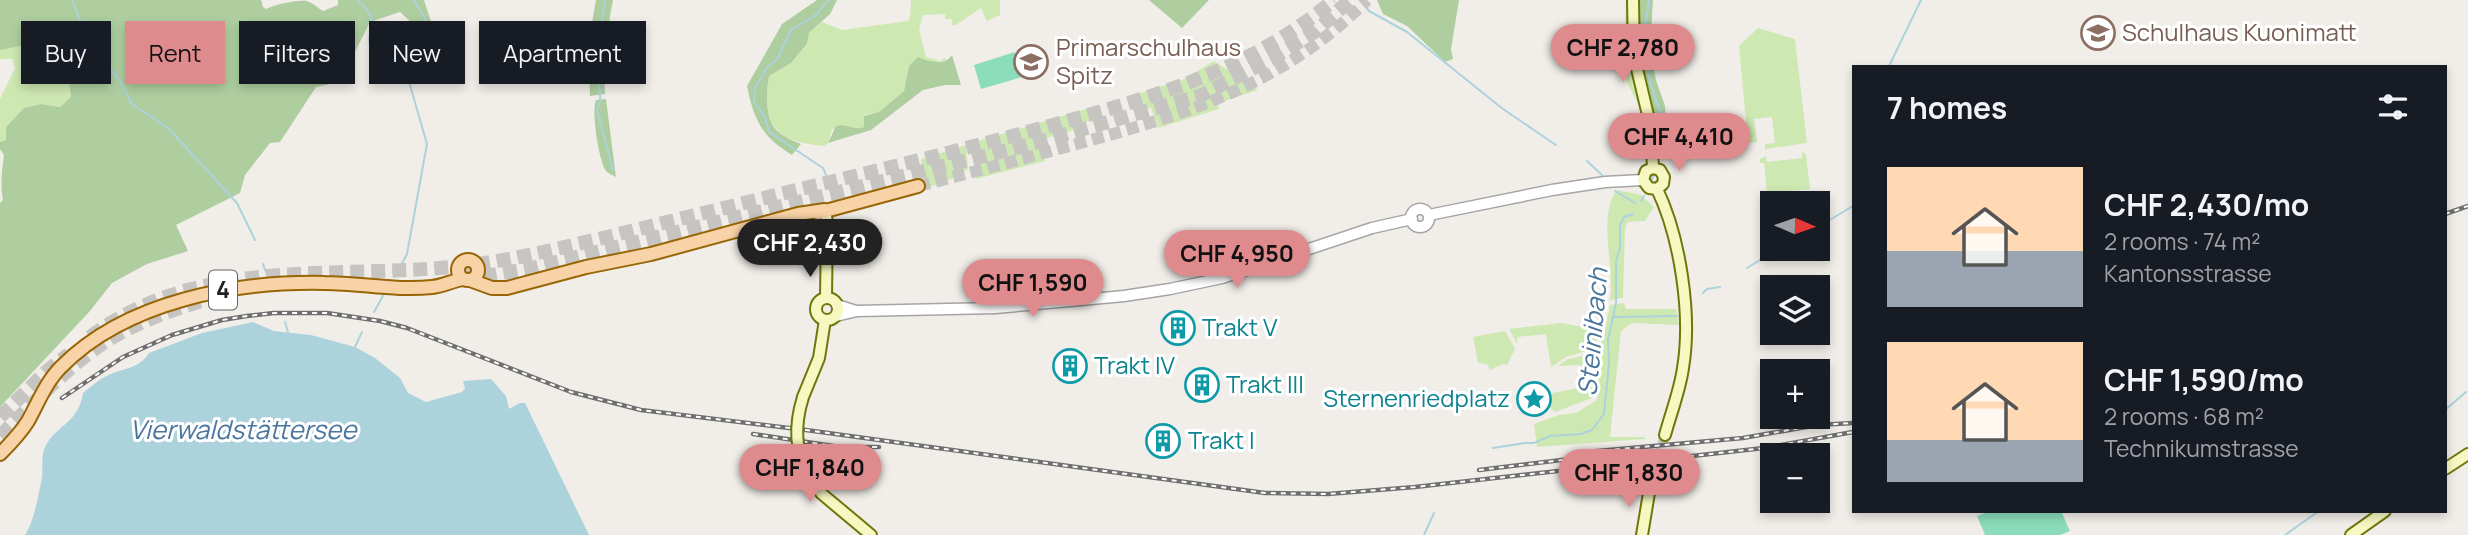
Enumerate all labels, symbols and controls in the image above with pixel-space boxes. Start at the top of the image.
school or university icon: Schulhaus Kuonimatt [2079,14,2117,52]
place label: Schulhaus Kuonimatt [2122,15,2357,48]
chip: Buy [21,21,111,84]
chip: Rent [125,21,225,84]
chip: Filters [239,21,355,84]
chip: New [369,21,465,84]
chip: Apartment [479,21,646,84]
pin: CHF 2,780 [1543,24,1703,84]
place label: Primarschulhaus Spitz [1056,30,1241,91]
text: CHF 2,780 [1567,31,1679,63]
school or university icon: Primarschulhaus Spitz [1012,43,1050,81]
text: 7 homes [1887,87,2007,128]
icon: filters [2374,88,2412,126]
pin: CHF 4,410 [1599,114,1759,173]
text: CHF 4,410 [1624,120,1734,152]
text: CHF 2,430/mo [2104,184,2309,225]
north arrow [1760,191,1830,261]
map controls [1760,191,1830,513]
icon: home [1943,195,2027,279]
pin: CHF 2,430 [730,219,890,279]
text: 2 rooms · 74 m² [2104,225,2260,257]
text: CHF 2,430 [753,226,867,258]
pin: CHF 4,950 [1157,230,1317,290]
text: CHF 4,950 [1180,237,1294,269]
text: Kantonsstrasse [2104,257,2272,289]
pin: CHF 1,590 [953,260,1113,319]
water label: Steinibach [1568,265,1616,397]
text: CHF 1,590 [978,266,1088,298]
road number: 4 [209,270,237,310]
button: layers [1760,275,1830,345]
building icon: Trakt V [1159,309,1197,347]
place label: Trakt V [1202,310,1278,343]
building icon: Trakt IV [1051,347,1089,385]
place label: Trakt IV [1094,348,1176,381]
button: + [1760,359,1830,429]
text: CHF 1,590/mo [2104,359,2304,400]
building icon: Trakt III [1183,366,1221,404]
place label: Trakt III [1226,367,1304,400]
icon: home [1943,370,2027,454]
place icon: Sternenriedplatz [1515,380,1553,418]
place label: Sternenriedplatz [1323,381,1510,414]
text: 2 rooms · 68 m² [2104,400,2264,432]
water label: Vierwaldstättersee [130,411,358,447]
building icon: Trakt I [1144,422,1182,460]
place label: Trakt I [1188,423,1255,456]
text: Technikumstrasse [2104,432,2299,464]
button: − [1760,443,1830,513]
pin: CHF 1,840 [730,444,890,504]
pin: CHF 1,830 [1549,449,1709,509]
text: CHF 1,840 [755,451,865,483]
text: CHF 1,830 [1575,456,1683,488]

